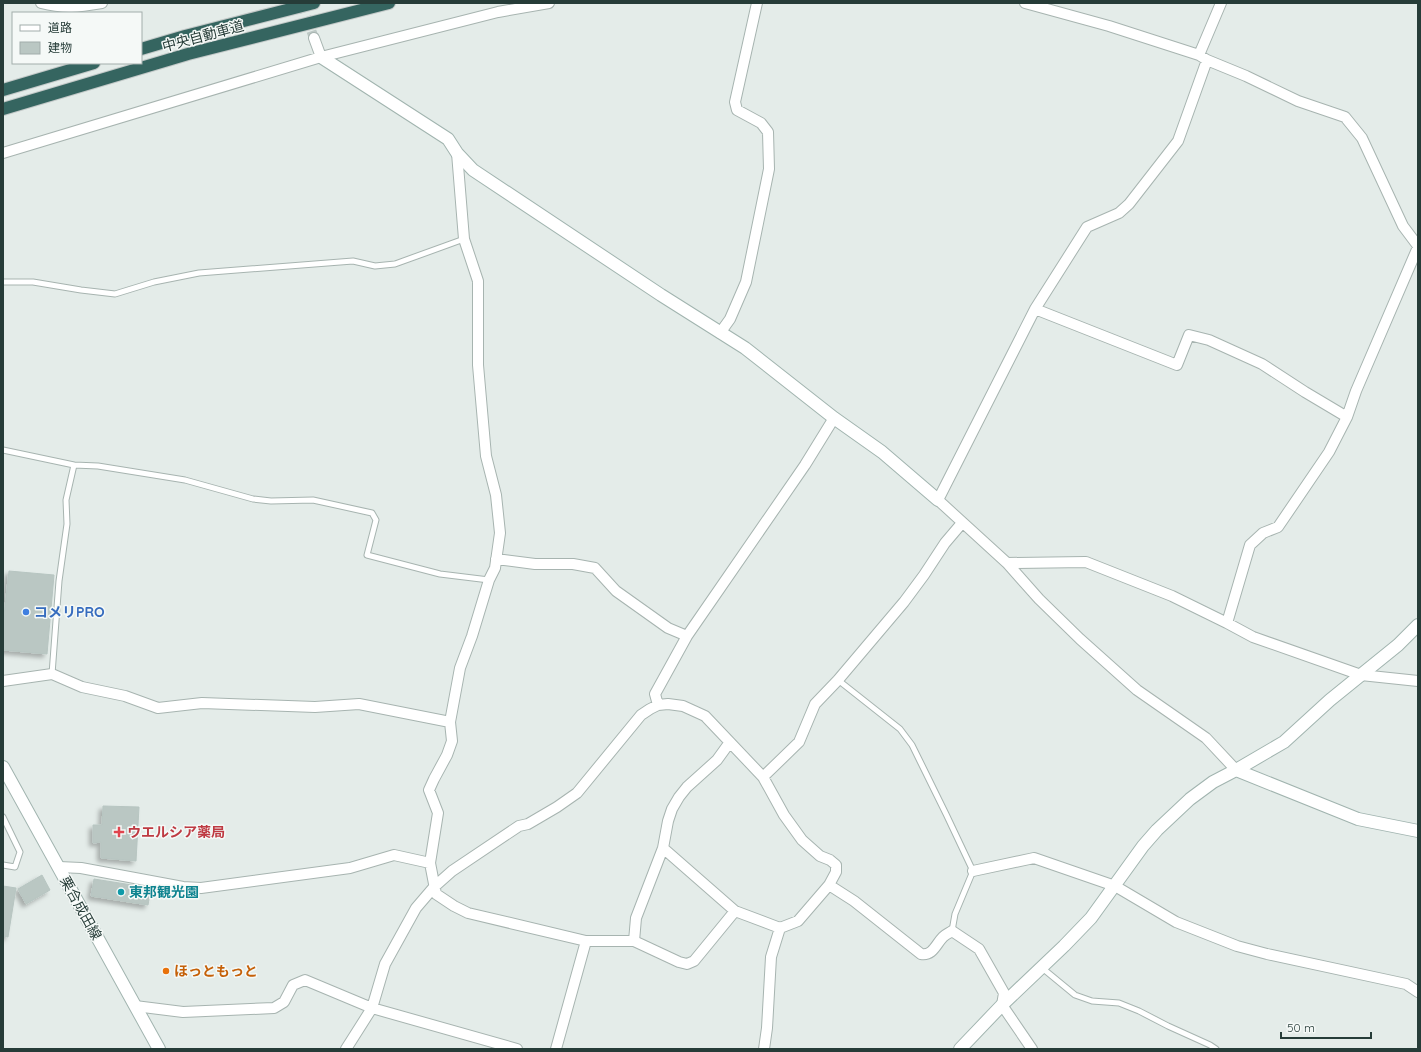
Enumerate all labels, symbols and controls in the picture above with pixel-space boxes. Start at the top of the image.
legend [12,12,142,64]
street label: 中央自動車道 [160,16,246,56]
text: 道路 [48,20,72,35]
text: 建物 [48,40,72,55]
place label: コメリPRO [34,603,105,621]
marker: コメリPRO [21,607,31,617]
place label: ウエルシア薬局 [127,823,225,841]
marker: ウエルシア薬局 [114,827,124,837]
street label: 栗合成田線 [56,873,106,943]
place label: 東邦観光園 [129,883,199,901]
marker: 東邦観光園 [116,887,126,897]
place label: ほっともっと [174,962,258,980]
marker: ほっともっと [161,966,171,976]
scale bar [1281,1014,1371,1040]
text: 50 m [1287,1020,1315,1035]

